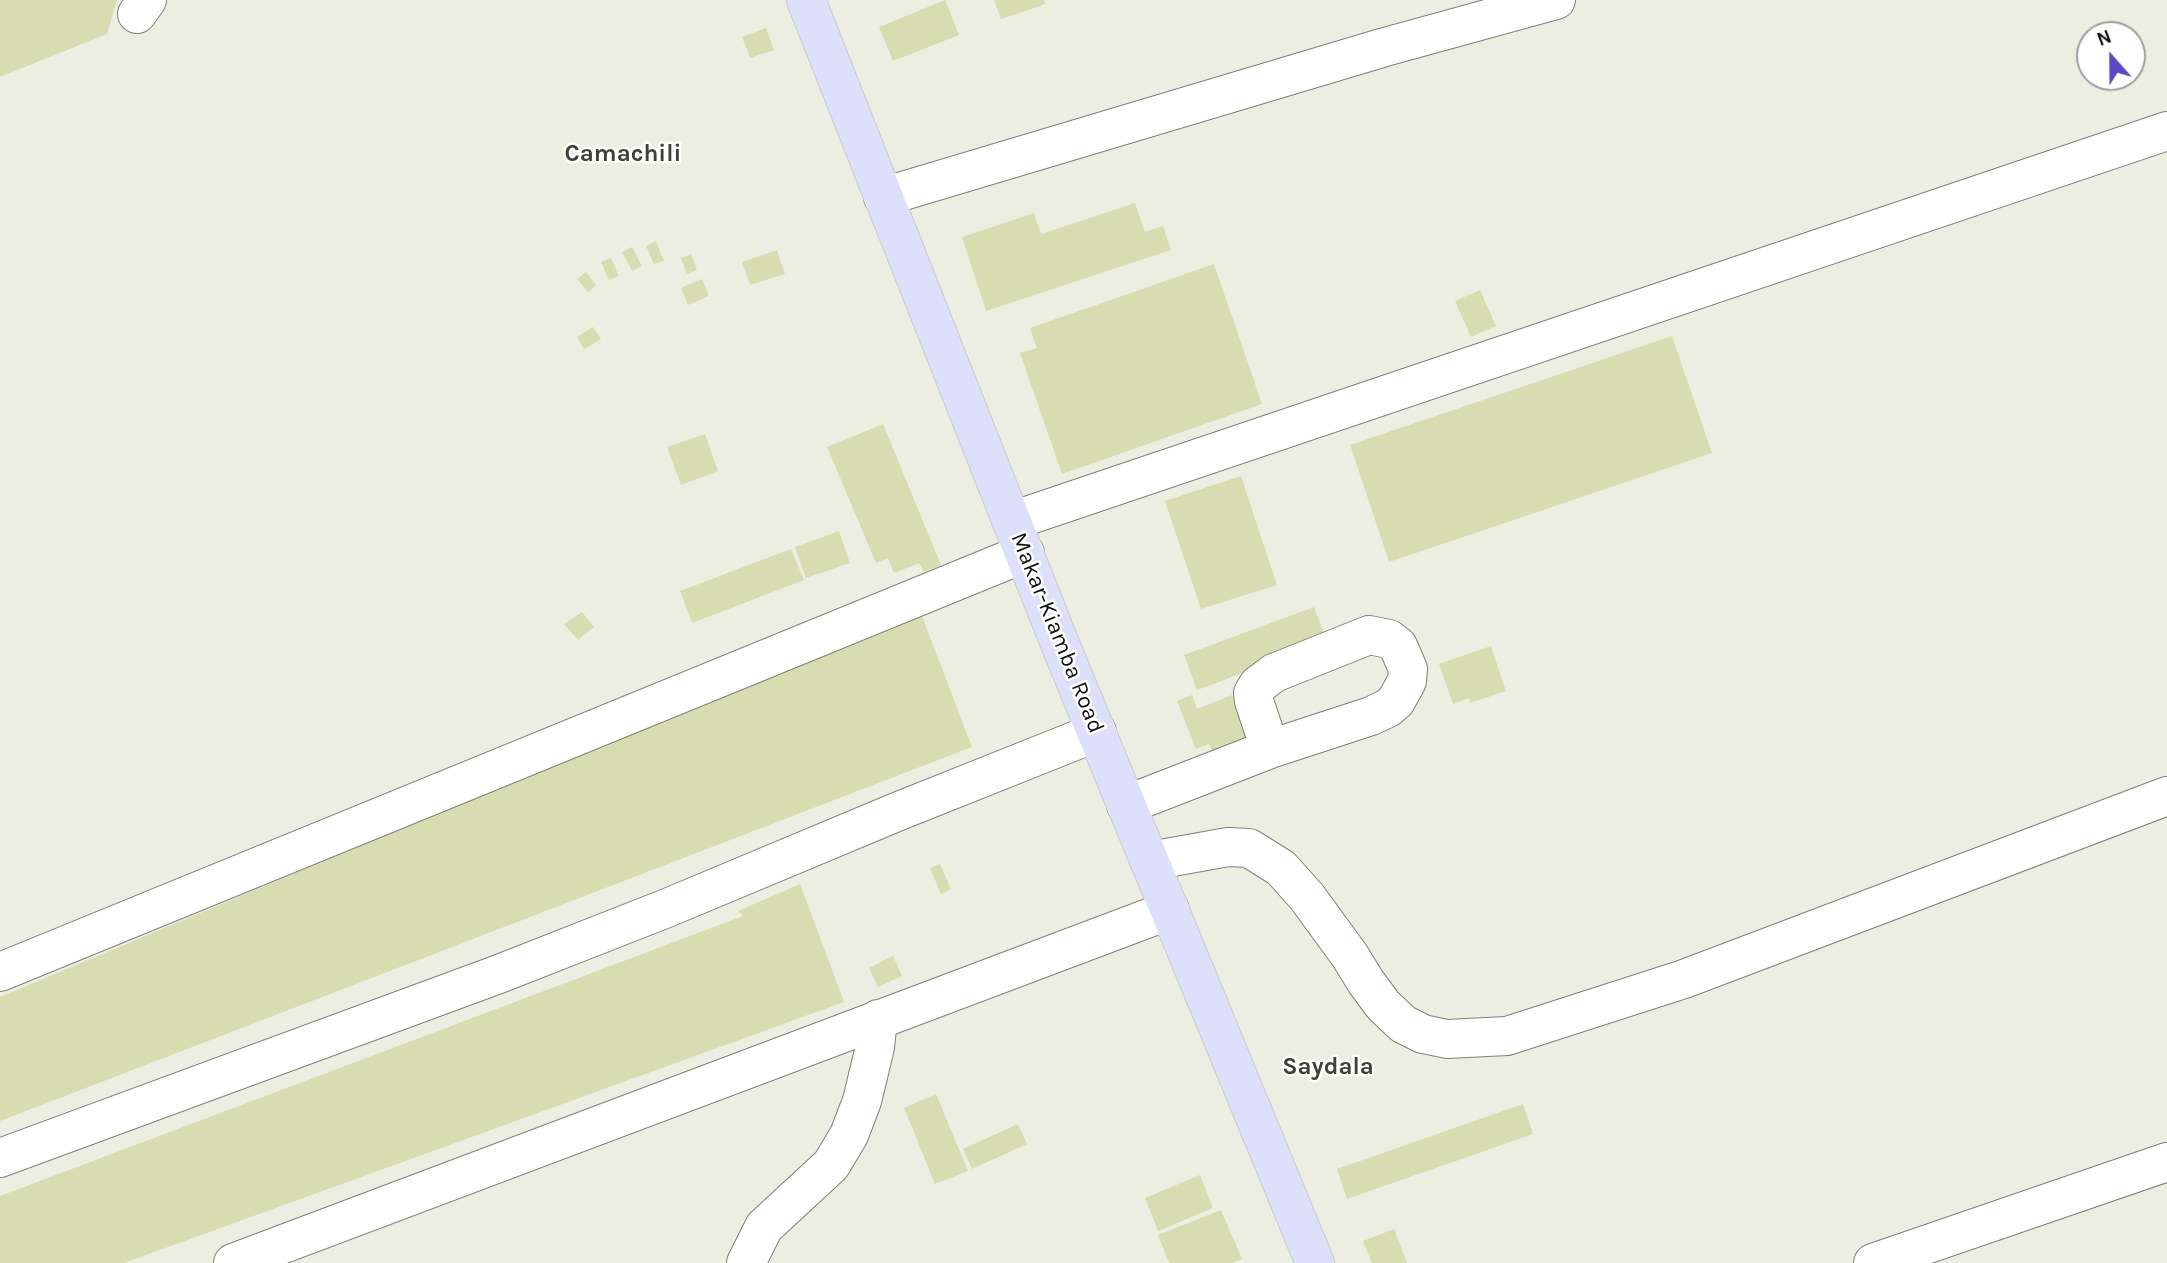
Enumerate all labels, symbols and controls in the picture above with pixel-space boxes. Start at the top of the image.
north arrow [2076,21,2146,91]
text: N [2094,26,2114,51]
district label: Camachili [565,140,681,168]
street label: Makar-Kiamba Road [1004,529,1110,737]
district label: Saydala [1282,1053,1374,1081]

